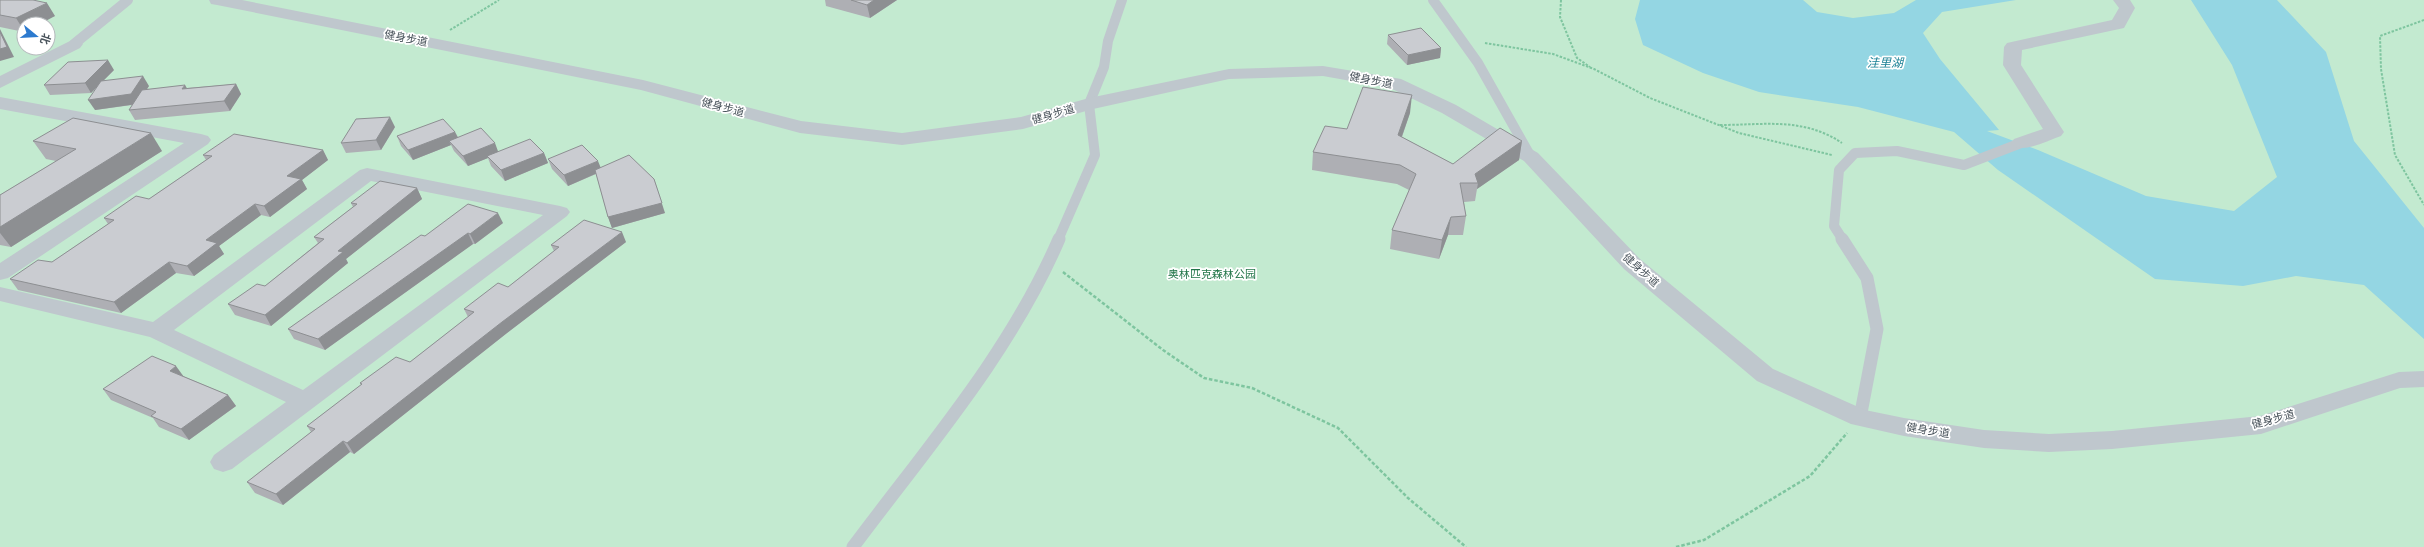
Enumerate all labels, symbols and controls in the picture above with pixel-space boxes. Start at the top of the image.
north arrow [16,16,56,56]
street label: 健身步道 [383,28,429,49]
text: 北 [37,32,53,46]
water label: 洼里湖 [1867,56,1905,70]
street label: 健身步道 [1348,70,1394,91]
street label: 健身步道 [700,96,746,119]
street label: 健身步道 [1030,102,1076,127]
street label: 健身步道 [1620,251,1661,290]
park label: 奥林匹克森林公园 [1168,268,1256,281]
street label: 健身步道 [2250,408,2296,431]
street label: 健身步道 [1905,421,1951,440]

